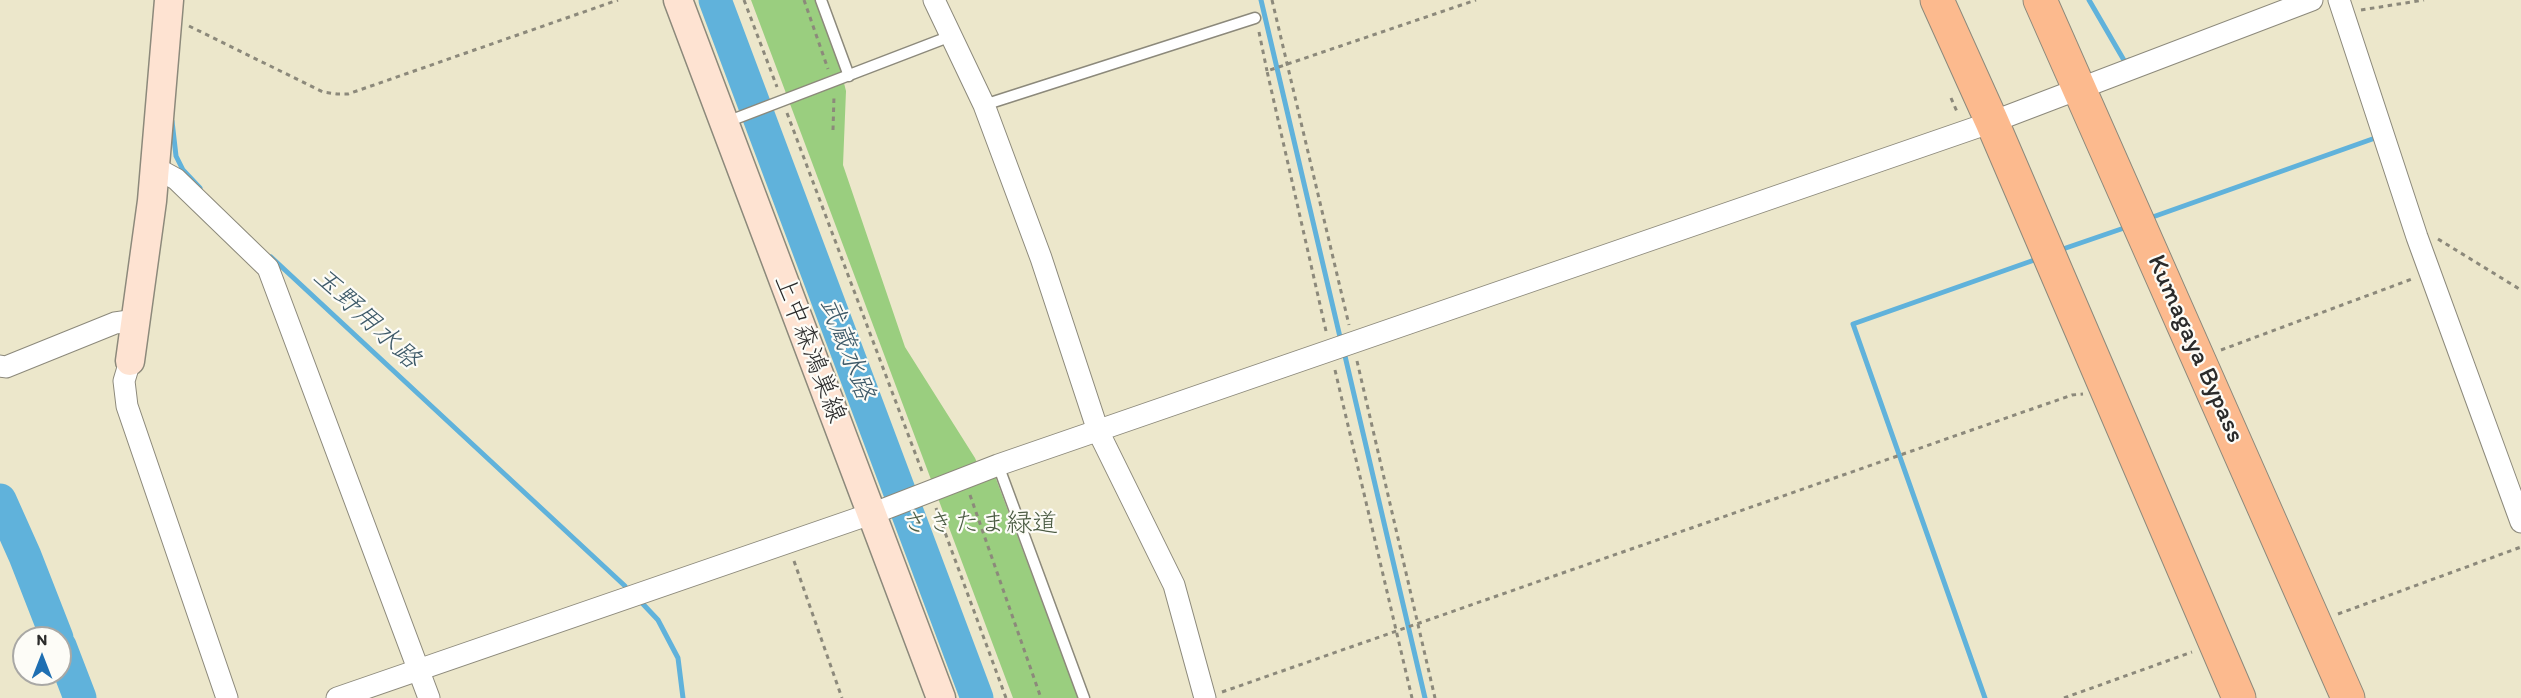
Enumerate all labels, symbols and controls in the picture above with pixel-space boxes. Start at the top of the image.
street label: Kumagaya Bypass [2140,250,2250,448]
water label: 玉野用水路 [306,261,426,377]
street label: 上中森鴻巣線 [766,271,852,427]
water label: 武蔵水路 [812,293,880,405]
park label: さきたま緑道 [902,508,1058,540]
north arrow [12,626,72,686]
text: N [37,630,47,649]

